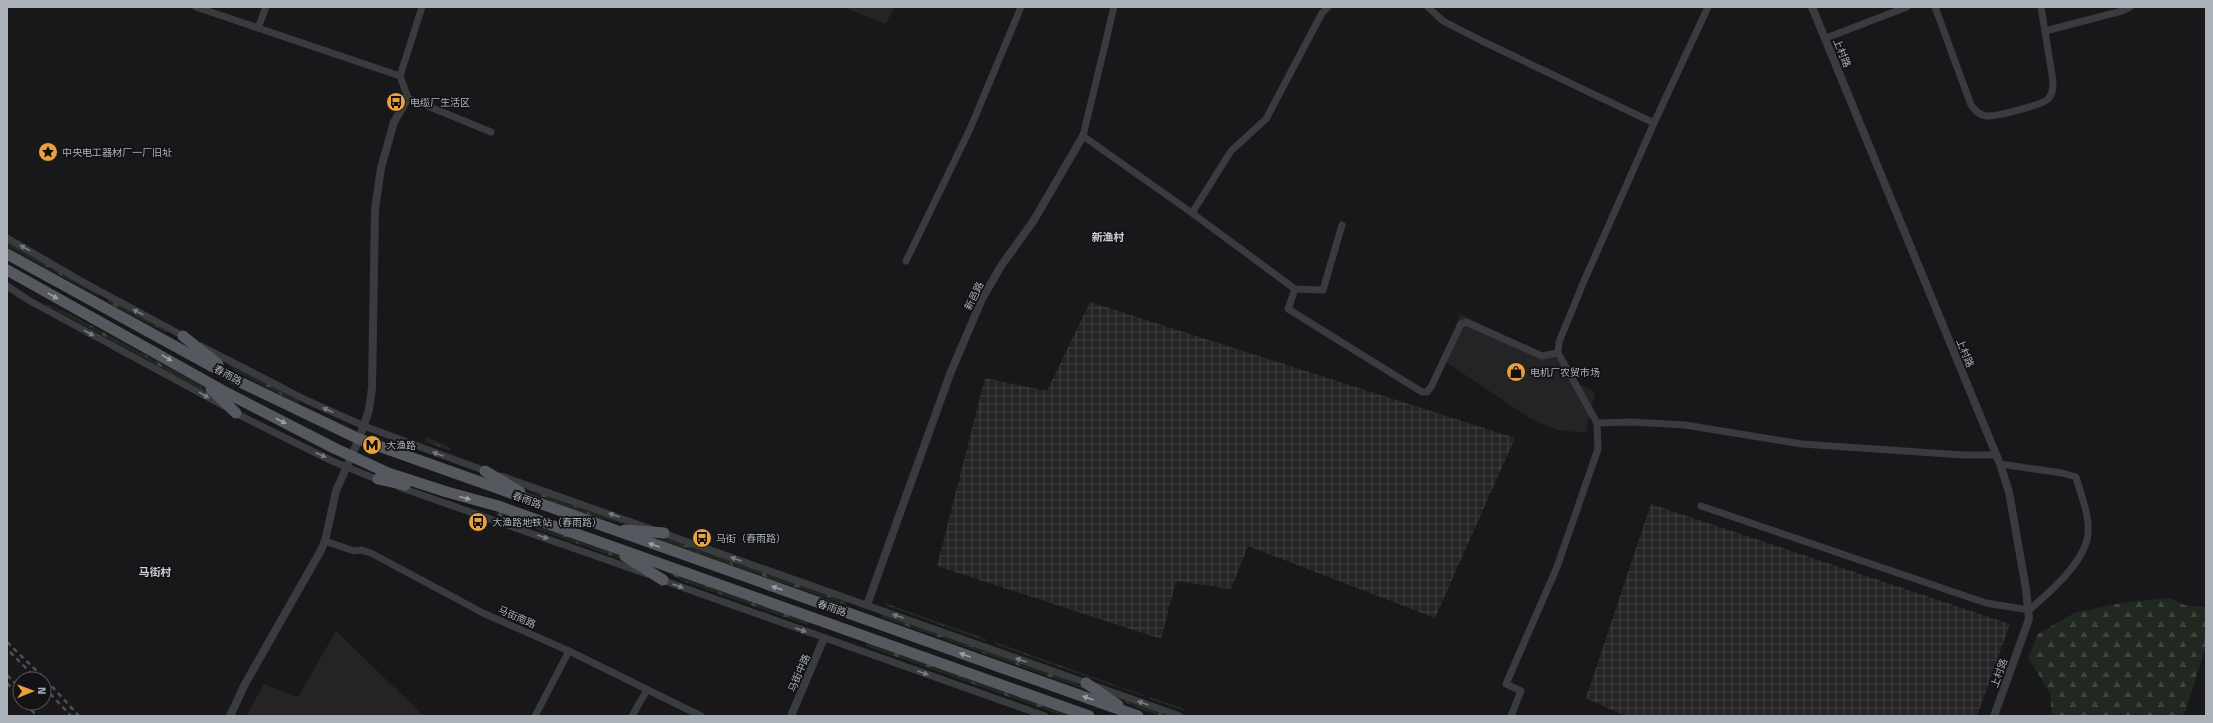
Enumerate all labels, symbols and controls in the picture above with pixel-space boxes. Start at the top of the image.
street label: 上村路 [1829,36,1855,70]
bus stop icon: 电缆厂生活区 [385,91,407,113]
place label: 电缆厂生活区 [410,95,470,110]
place icon: 中央电工器材厂一厂旧址 [37,141,59,163]
place label: 中央电工器材厂一厂旧址 [62,145,172,160]
district label: 新渔村 [1092,229,1125,245]
one-way arrow [19,245,31,251]
street label: 新邑路 [961,279,987,313]
one-way arrow [48,292,59,299]
one-way arrow [132,309,144,315]
one-way arrow [83,330,95,336]
street label: 上村路 [1952,336,1978,370]
one-way arrow [161,355,173,362]
street label: 春雨路 [211,361,245,389]
shop icon: 电机厂农贸市场 [1505,361,1527,383]
place label: 电机厂农贸市场 [1530,365,1600,380]
one-way arrow [198,392,209,398]
one-way arrow [322,407,334,413]
one-way arrow [275,418,287,424]
metro station icon: 大渔路 [361,434,383,456]
place label: 大渔路 [386,438,416,453]
one-way arrow [432,451,444,457]
one-way arrow [315,452,326,458]
street label: 春雨路 [510,488,544,512]
one-way arrow [459,495,472,501]
bus stop icon: 大渔路地铁站（春雨路） [467,511,489,533]
one-way arrow [608,512,620,518]
place label: 大渔路地铁站（春雨路） [492,515,602,530]
bus stop icon: 马街（春雨路） [691,527,713,549]
place label: 马街（春雨路） [716,531,786,546]
one-way arrow [537,535,549,541]
one-way arrow [648,541,660,547]
one-way arrow [730,555,742,561]
district label: 马街村 [139,564,172,580]
one-way arrow [673,583,685,589]
one-way arrow [770,585,782,591]
street label: 春雨路 [815,596,849,620]
street label: 马街南路 [496,602,538,632]
one-way arrow [892,613,904,619]
one-way arrow [795,627,807,633]
one-way arrow [959,651,971,657]
street label: 马街中路 [784,652,814,694]
one-way arrow [1014,656,1026,662]
street label: 上村路 [1987,656,2011,690]
north arrow [12,671,52,711]
one-way arrow [917,671,929,677]
text: N [34,687,50,695]
one-way arrow [1081,695,1093,701]
one-way arrow [1137,700,1149,706]

